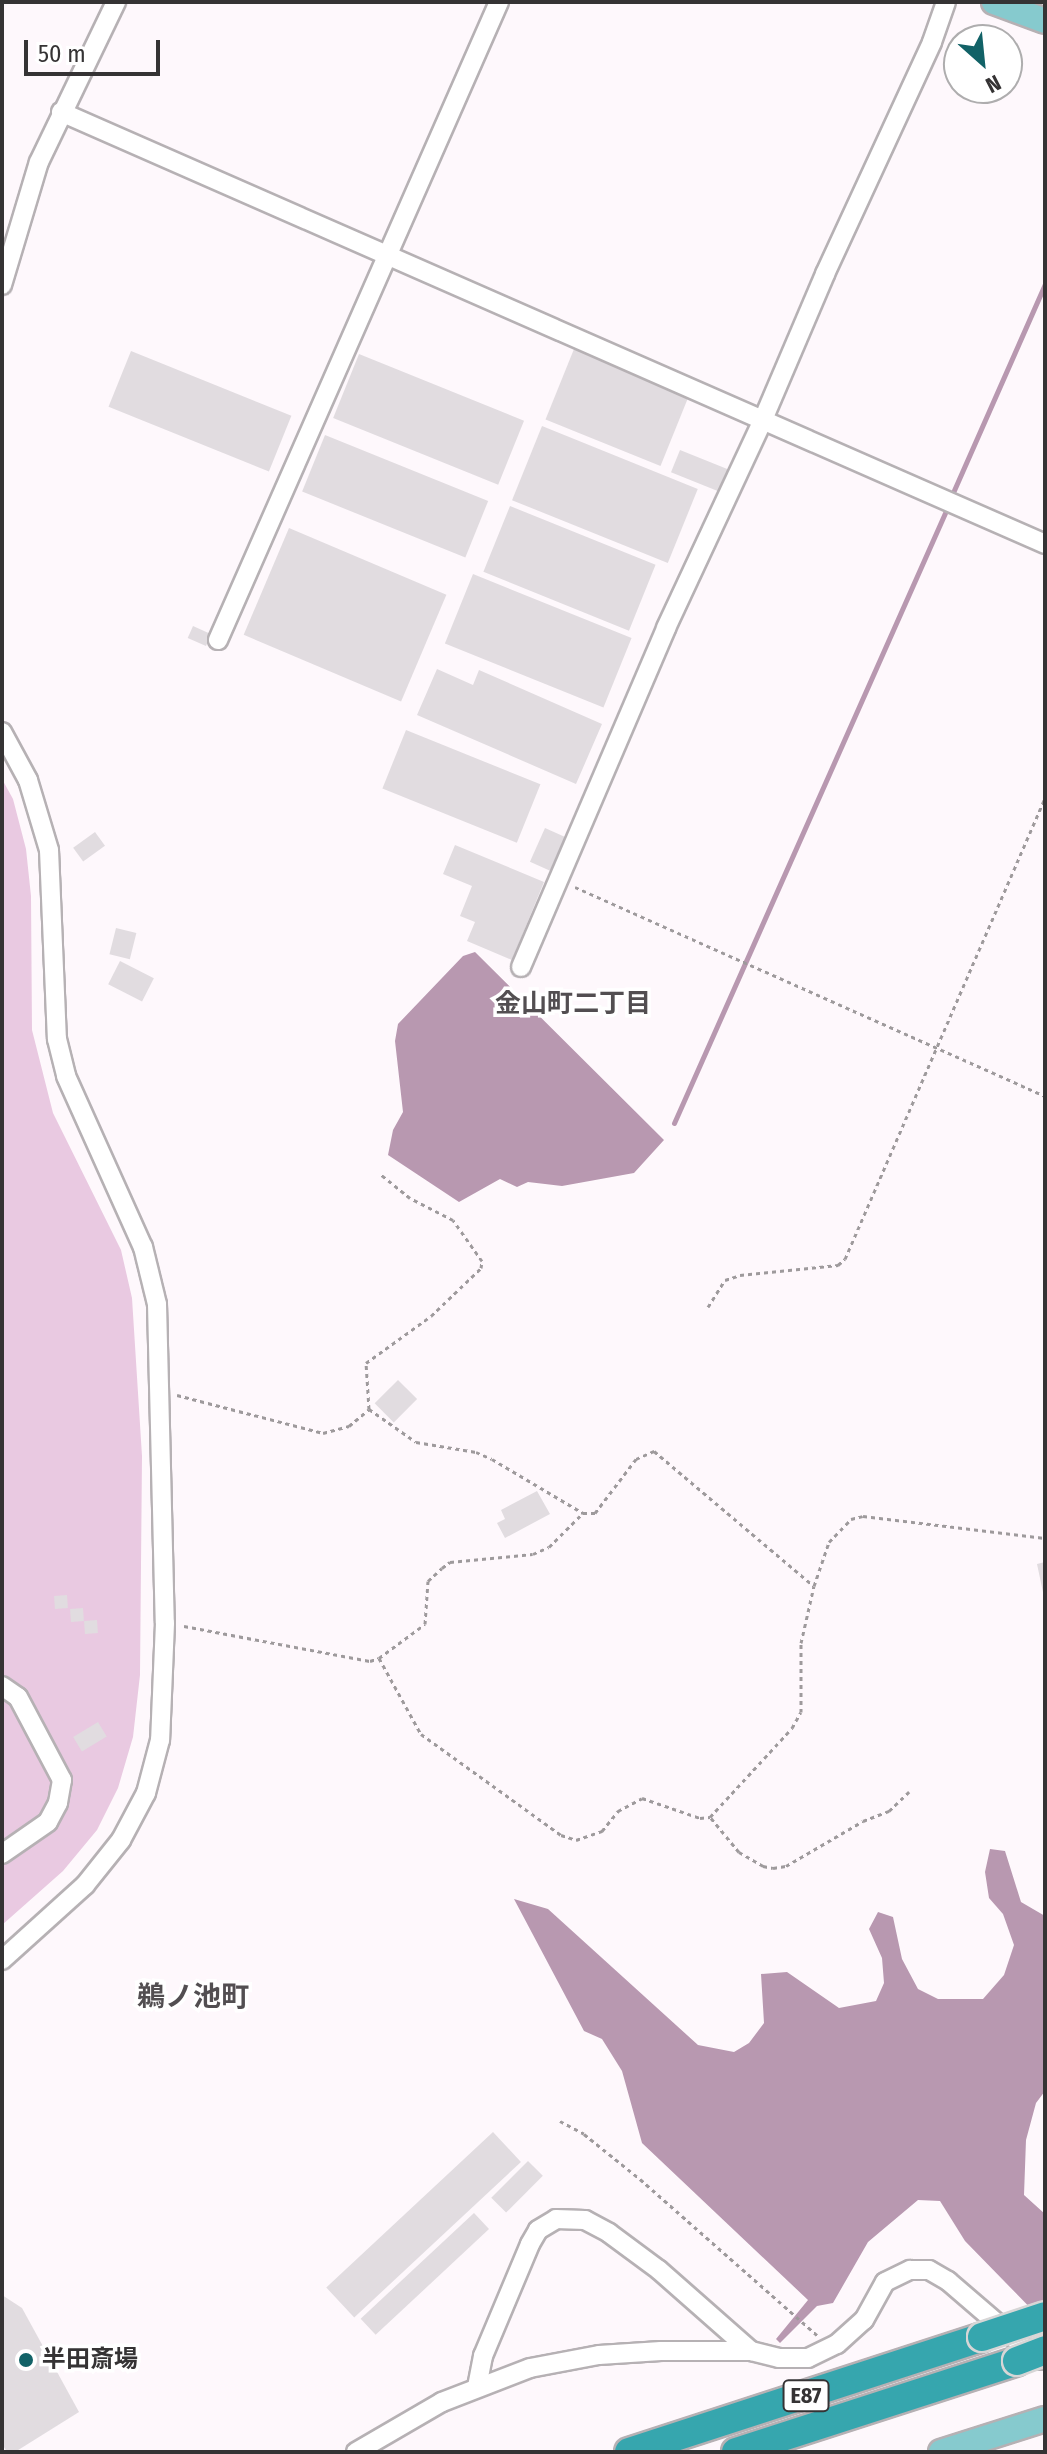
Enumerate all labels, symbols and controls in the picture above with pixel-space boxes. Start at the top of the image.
scale bar [28,24,164,74]
north arrow [943,24,1023,104]
text: 50 m [38,40,86,68]
text: N [981,69,1005,99]
district label: 金山町二丁目 [495,988,651,1020]
district label: 鵜ノ池町 [137,1980,249,2014]
place label: 半田斎場 [42,2346,138,2374]
marker: 半田斎場 [17,2351,35,2369]
road number: E87 [782,2378,830,2414]

